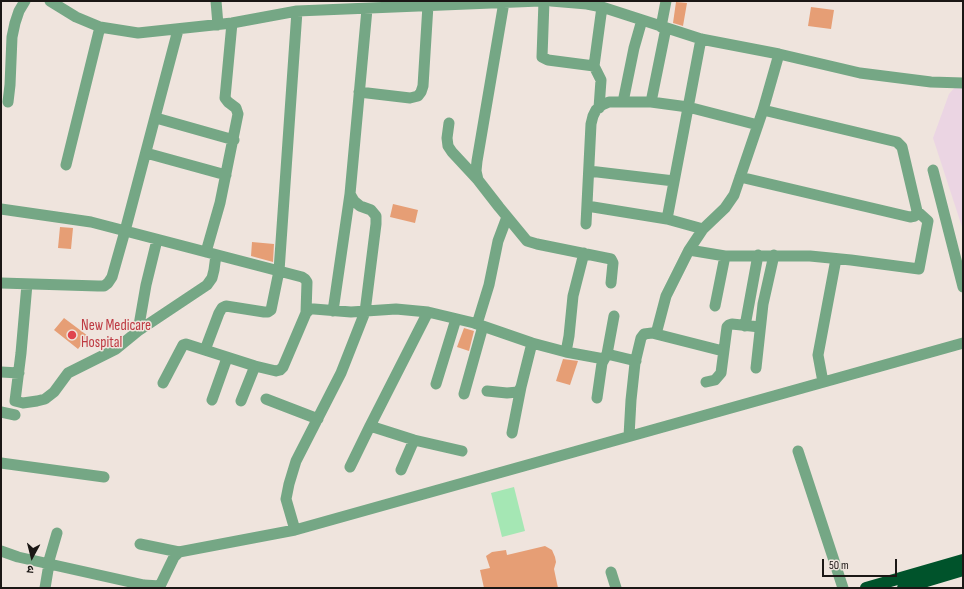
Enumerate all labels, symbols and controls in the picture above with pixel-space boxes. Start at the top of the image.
place label: New Medicare Hospital [81,317,151,352]
marker: New Medicare Hospital [66,329,78,341]
north arrow [12,537,52,577]
scale bar [824,551,899,577]
text: 50 m [829,558,849,573]
text: उ [26,563,34,576]

